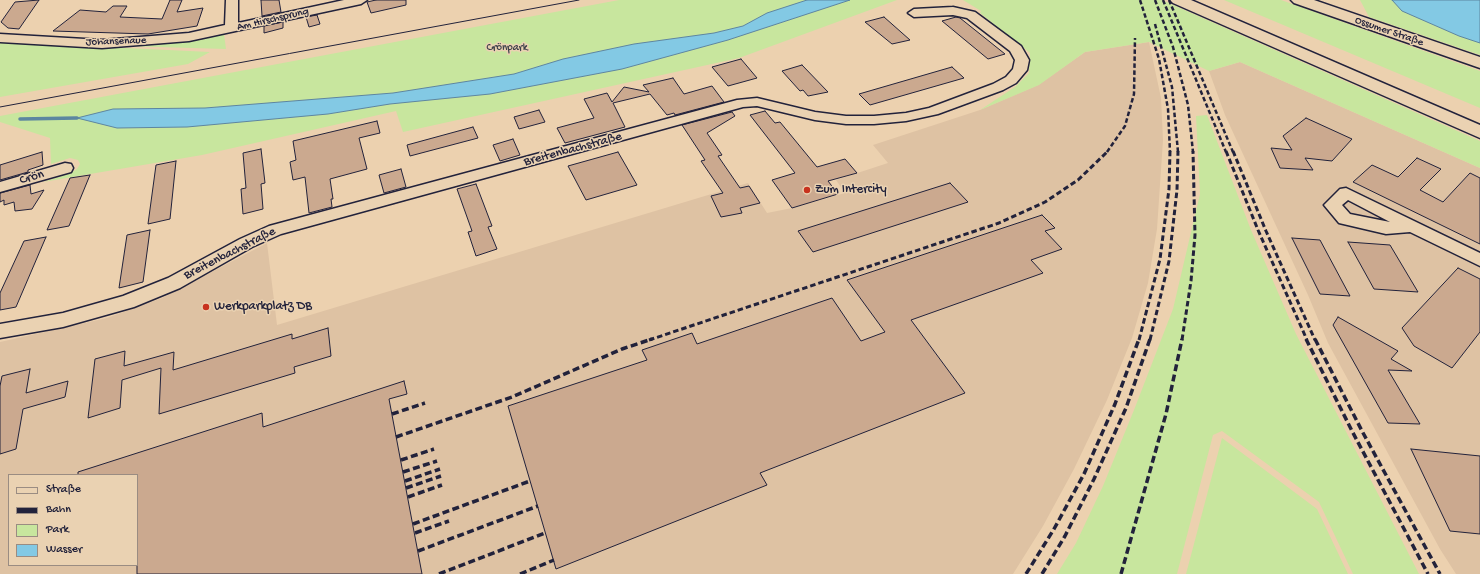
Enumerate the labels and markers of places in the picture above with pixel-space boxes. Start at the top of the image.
place label: Zum Intercity [815,182,887,198]
marker: Zum Intercity [802,185,812,195]
place label: Werkparkplatz DB [214,299,312,315]
marker: Werkparkplatz DB [201,302,211,312]

